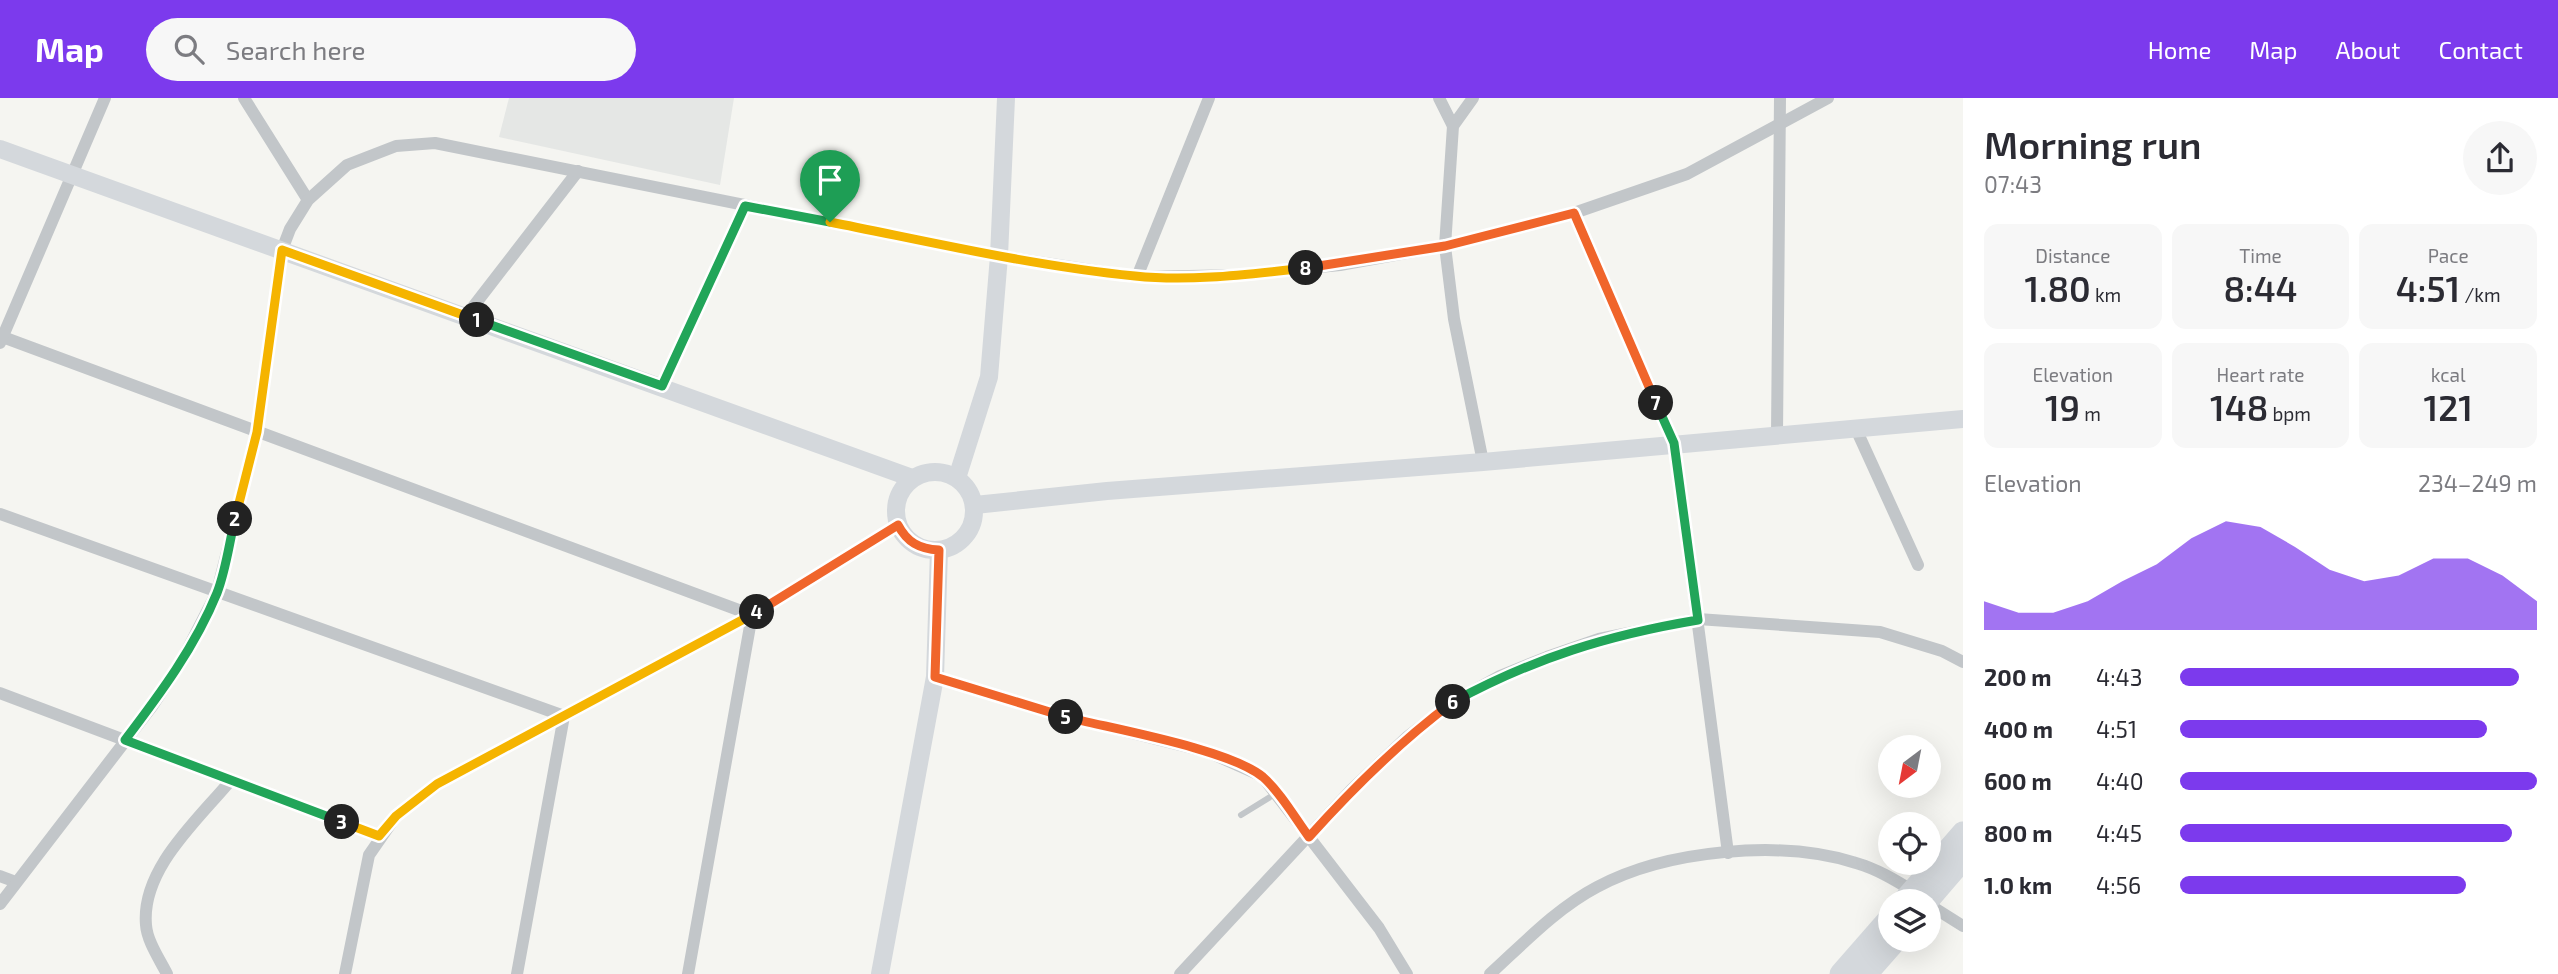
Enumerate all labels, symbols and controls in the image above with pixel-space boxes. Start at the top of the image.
search box [146,18,636,81]
text: Map [35,29,104,69]
icon: search [170,30,208,68]
text: Search here [226,34,365,65]
text: Home [2148,35,2211,64]
text: Map [2249,35,2297,64]
text: About [2335,35,2401,64]
text: Contact [2439,35,2523,64]
text: Morning run [1984,121,2202,167]
button: share [2463,121,2537,195]
pin [800,150,860,222]
icon: arrive [811,161,849,199]
text: 07:43 [1984,170,2042,198]
text: Distance [2035,244,2110,267]
text: Time [2239,244,2282,267]
text: Pace [2428,244,2469,267]
pin: 8 [1288,250,1324,286]
text: 8 [1300,256,1311,279]
text: 1.80 [2024,267,2091,309]
text: 8:44 [2223,267,2298,309]
text: 4:51 [2396,267,2460,309]
text: km [2091,283,2121,306]
text: /km [2460,283,2501,306]
pin: 1 [460,302,494,338]
text: 1 [472,308,481,331]
text: Elevation [2033,363,2113,386]
text: Heart rate [2217,363,2304,386]
text: kcal [2431,363,2466,386]
pin: 7 [1638,386,1674,420]
text: 19 [2045,386,2080,428]
text: 148 [2210,386,2268,428]
text: 121 [2424,386,2473,428]
text: 7 [1650,391,1661,414]
text: m [2080,402,2101,425]
text: bpm [2268,402,2311,425]
text: Elevation [1984,469,2082,497]
text: 234–249 m [2418,469,2537,497]
pin: 2 [218,502,252,536]
text: 2 [229,507,240,530]
pin: 4 [740,594,774,630]
text: 4 [750,600,763,623]
text: 200 m [1984,663,2052,691]
text: 4:43 [2096,663,2143,691]
pin: 6 [1436,684,1470,720]
text: 6 [1447,690,1458,713]
pin: 5 [1048,700,1084,734]
text: 5 [1060,705,1071,728]
text: 400 m [1984,715,2053,743]
text: 4:51 [2096,715,2137,743]
north arrow [1878,735,1941,798]
map controls [1878,735,1941,952]
text: 600 m [1984,767,2052,795]
text: 4:40 [2096,767,2144,795]
pin: 3 [324,804,360,840]
text: 3 [336,810,347,833]
button: locate [1878,812,1941,875]
text: 800 m [1984,819,2053,847]
text: 4:45 [2096,819,2142,847]
text: 1.0 km [1984,871,2052,899]
text: 4:56 [2096,871,2141,899]
button: layers [1878,889,1941,952]

